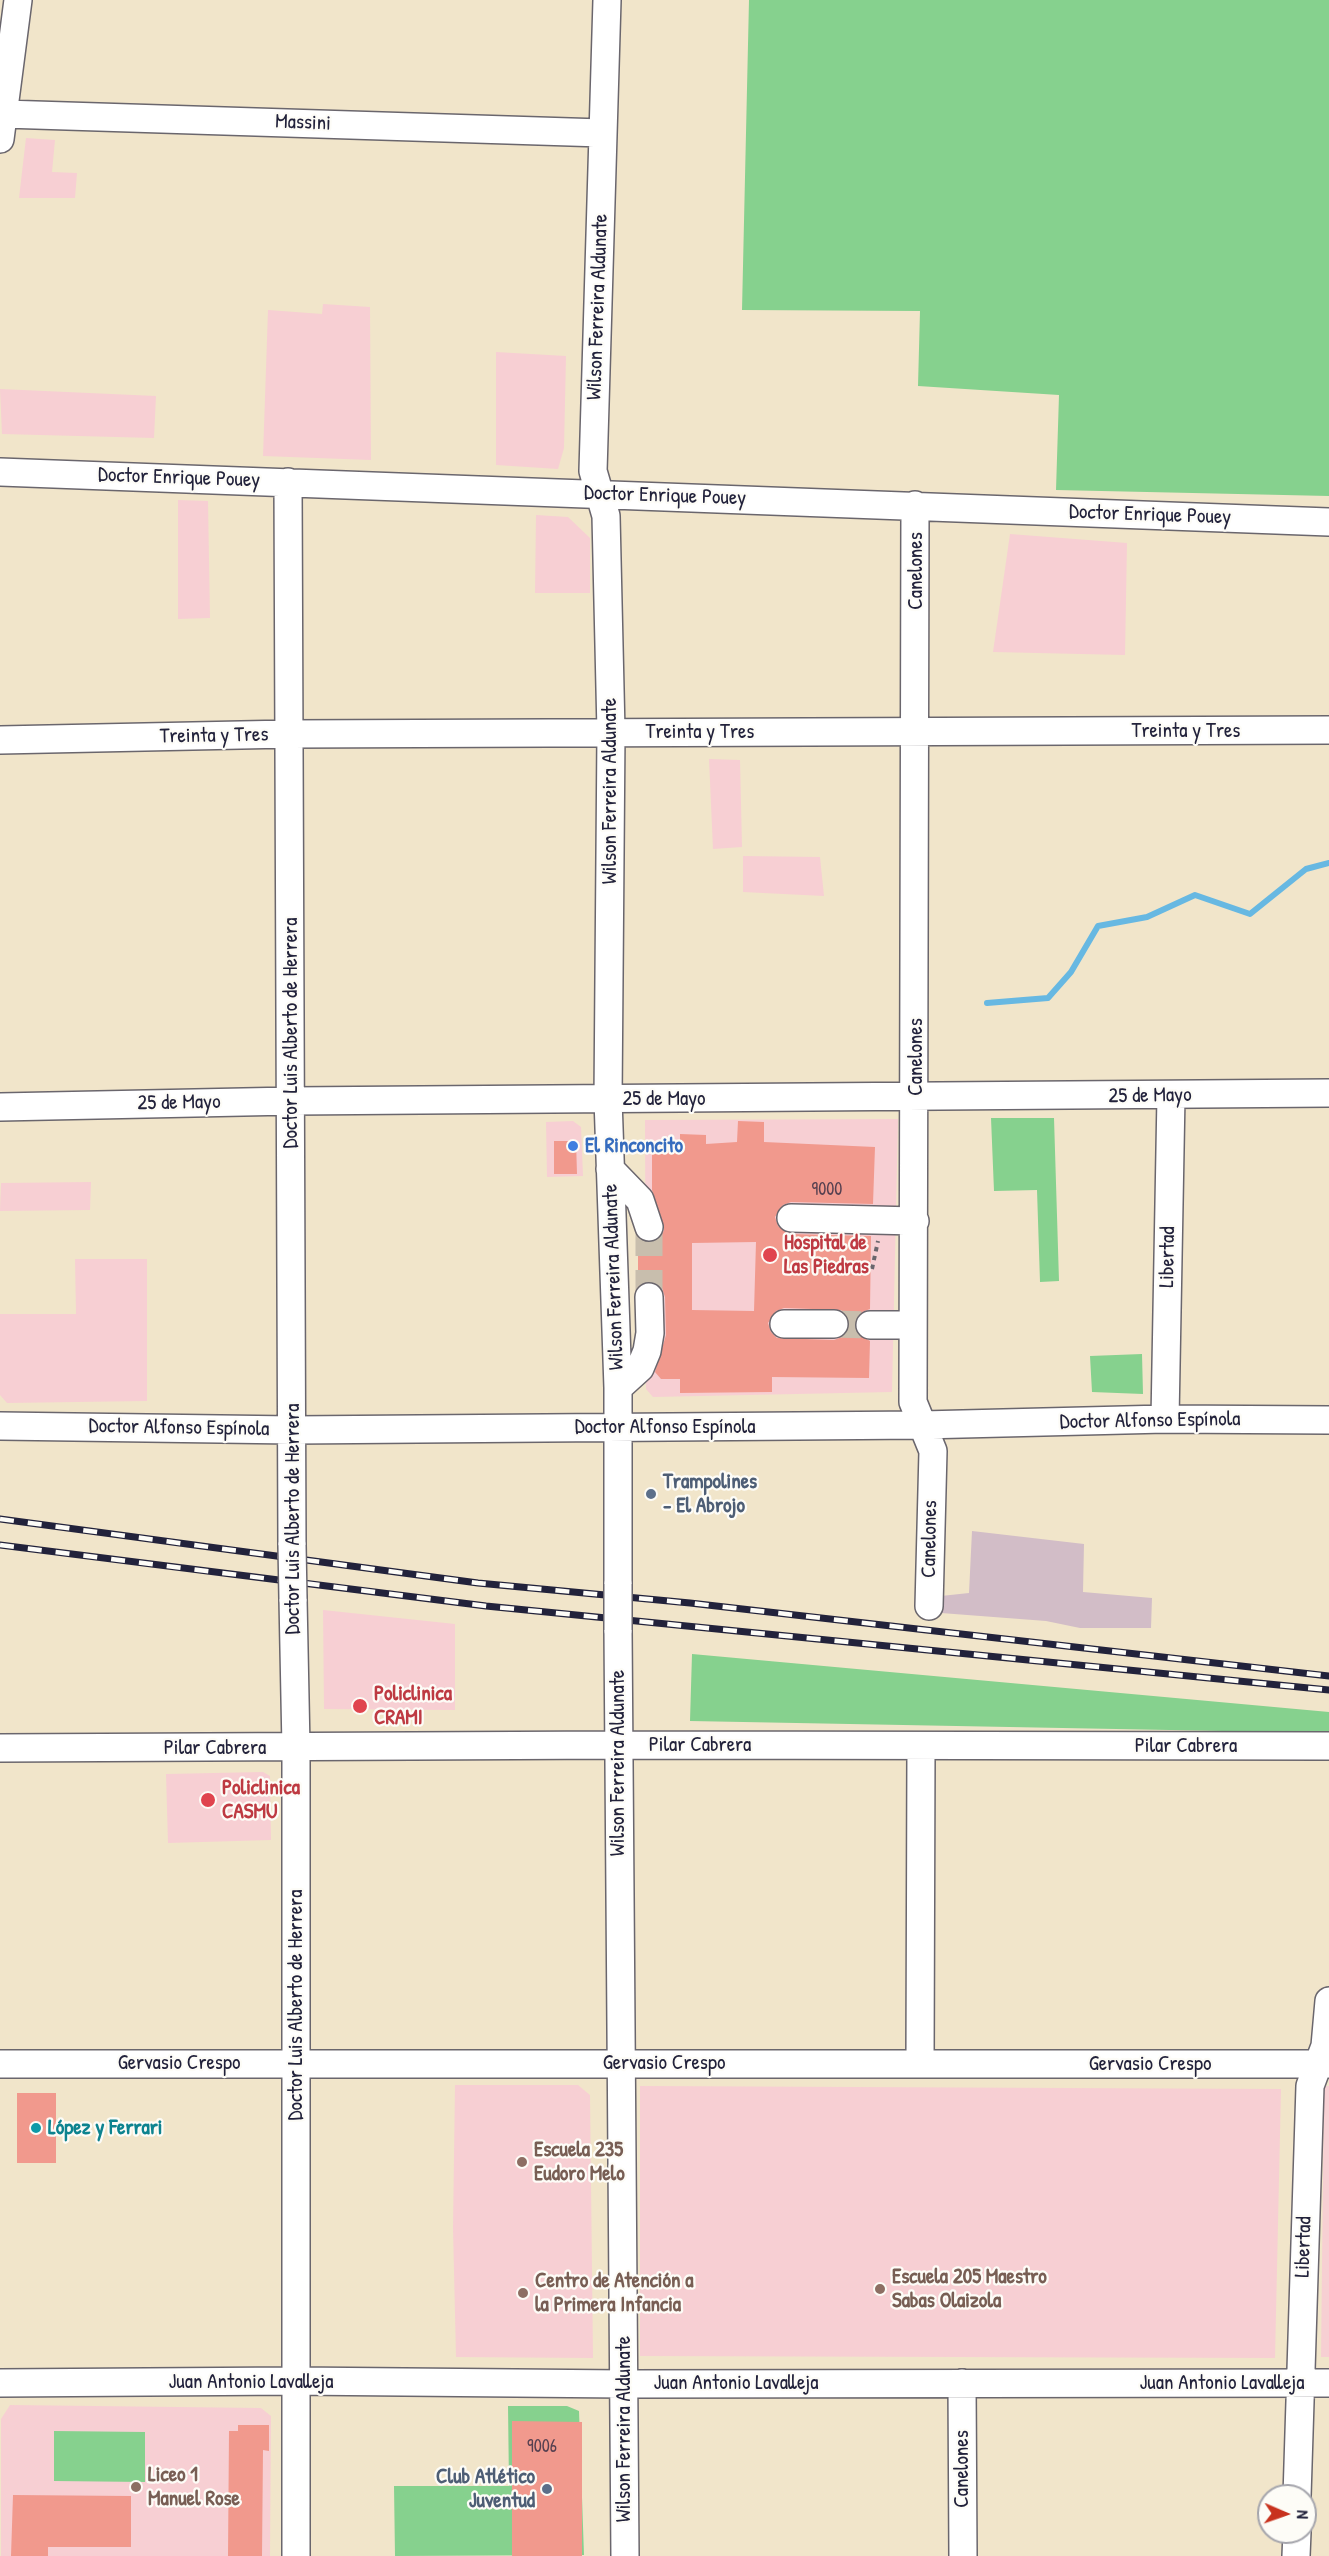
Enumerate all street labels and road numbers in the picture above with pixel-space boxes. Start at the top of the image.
street label: Massini [275,109,331,137]
street label: Wilson Ferreira Aldunate [582,213,614,401]
street label: Doctor Enrique Pouey [97,463,261,493]
street label: Doctor Enrique Pouey [583,481,747,511]
street label: Doctor Enrique Pouey [1068,500,1232,530]
street label: Canelones [903,532,929,610]
street label: Wilson Ferreira Aldunate [597,698,623,884]
street label: Treinta y Tres [1132,718,1240,744]
street label: Treinta y Tres [646,719,754,745]
street label: Treinta y Tres [159,722,269,750]
street label: Doctor Luis Alberto de Herrera [278,918,304,1148]
street label: Canelones [903,1018,929,1096]
street label: 25 de Mayo [1108,1083,1192,1109]
street label: 25 de Mayo [623,1086,705,1112]
street label: 25 de Mayo [137,1090,221,1116]
street label: Wilson Ferreira Aldunate [598,1183,630,1371]
street label: Libertad [1155,1226,1181,1288]
street label: Doctor Luis Alberto de Herrera [280,1404,306,1634]
street label: Doctor Alfonso Espínola [1059,1407,1241,1435]
street label: Doctor Alfonso Espínola [88,1414,270,1442]
street label: Doctor Alfonso Espínola [575,1414,755,1440]
street label: Canelones [917,1500,943,1578]
street label: Wilson Ferreira Aldunate [605,1670,631,1856]
street label: Pilar Cabrera [649,1732,751,1758]
street label: Pilar Cabrera [1135,1733,1237,1759]
street label: Pilar Cabrera [164,1735,266,1761]
street label: Doctor Luis Alberto de Herrera [283,1890,309,2120]
street label: Gervasio Crespo [118,2050,240,2076]
street label: Gervasio Crespo [603,2050,725,2076]
street label: Gervasio Crespo [1089,2051,1211,2077]
street label: Libertad [1290,2216,1318,2278]
street label: Wilson Ferreira Aldunate [611,2336,637,2522]
street label: Juan Antonio Lavalleja [169,2369,333,2395]
street label: Juan Antonio Lavalleja [654,2370,818,2396]
street label: Juan Antonio Lavalleja [1140,2370,1304,2396]
street label: Canelones [949,2430,975,2508]

